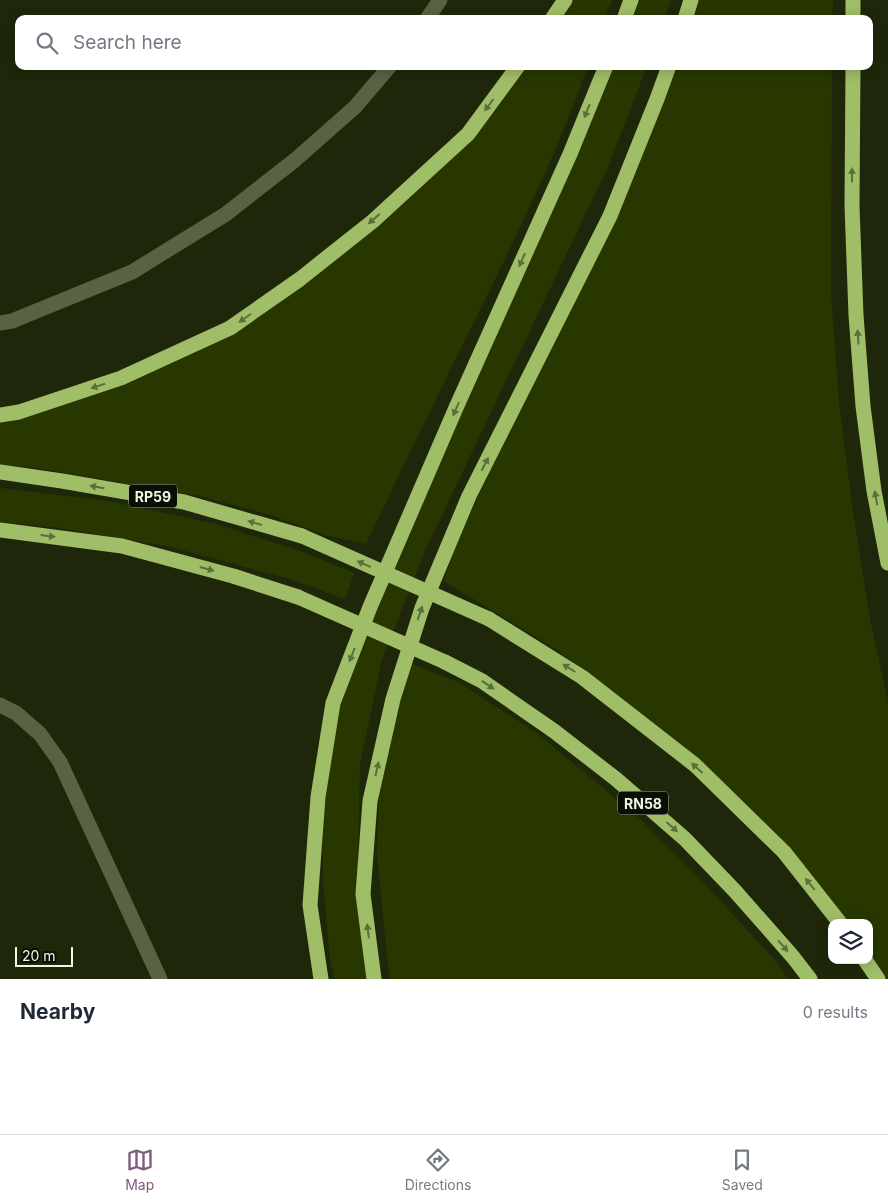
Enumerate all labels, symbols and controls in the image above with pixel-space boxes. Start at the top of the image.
search box [15,15,873,70]
icon: search [33,29,61,57]
text: Search here [73,31,182,54]
one-way arrow [484,98,494,112]
one-way arrow [583,104,591,118]
one-way arrow [848,166,856,182]
one-way arrow [368,214,381,225]
one-way arrow [518,253,526,267]
one-way arrow [238,313,252,323]
one-way arrow [853,329,861,345]
one-way arrow [90,383,105,390]
one-way arrow [451,402,459,416]
one-way arrow [481,457,489,471]
one-way arrow [89,482,105,490]
road number: RP59 [129,484,177,508]
one-way arrow [871,490,879,506]
one-way arrow [248,518,263,526]
one-way arrow [41,532,57,540]
one-way arrow [357,559,371,567]
one-way arrow [200,566,215,574]
one-way arrow [417,605,425,620]
one-way arrow [348,648,356,663]
one-way arrow [562,664,575,673]
one-way arrow [481,680,495,690]
one-way arrow [373,762,381,777]
one-way arrow [692,762,704,774]
road number: RN58 [618,791,668,814]
one-way arrow [665,822,678,833]
one-way arrow [804,878,815,891]
map controls [828,919,873,964]
button: layers [828,919,873,964]
one-way arrow [364,922,372,938]
one-way arrow [777,939,789,951]
scale bar [15,944,72,967]
text: 20 m [22,947,56,964]
text: Nearby [20,999,95,1024]
text: 0 results [803,1002,868,1022]
tab: Map [125,1146,154,1193]
tab: Directions [405,1146,471,1193]
tab: Saved [722,1146,763,1193]

